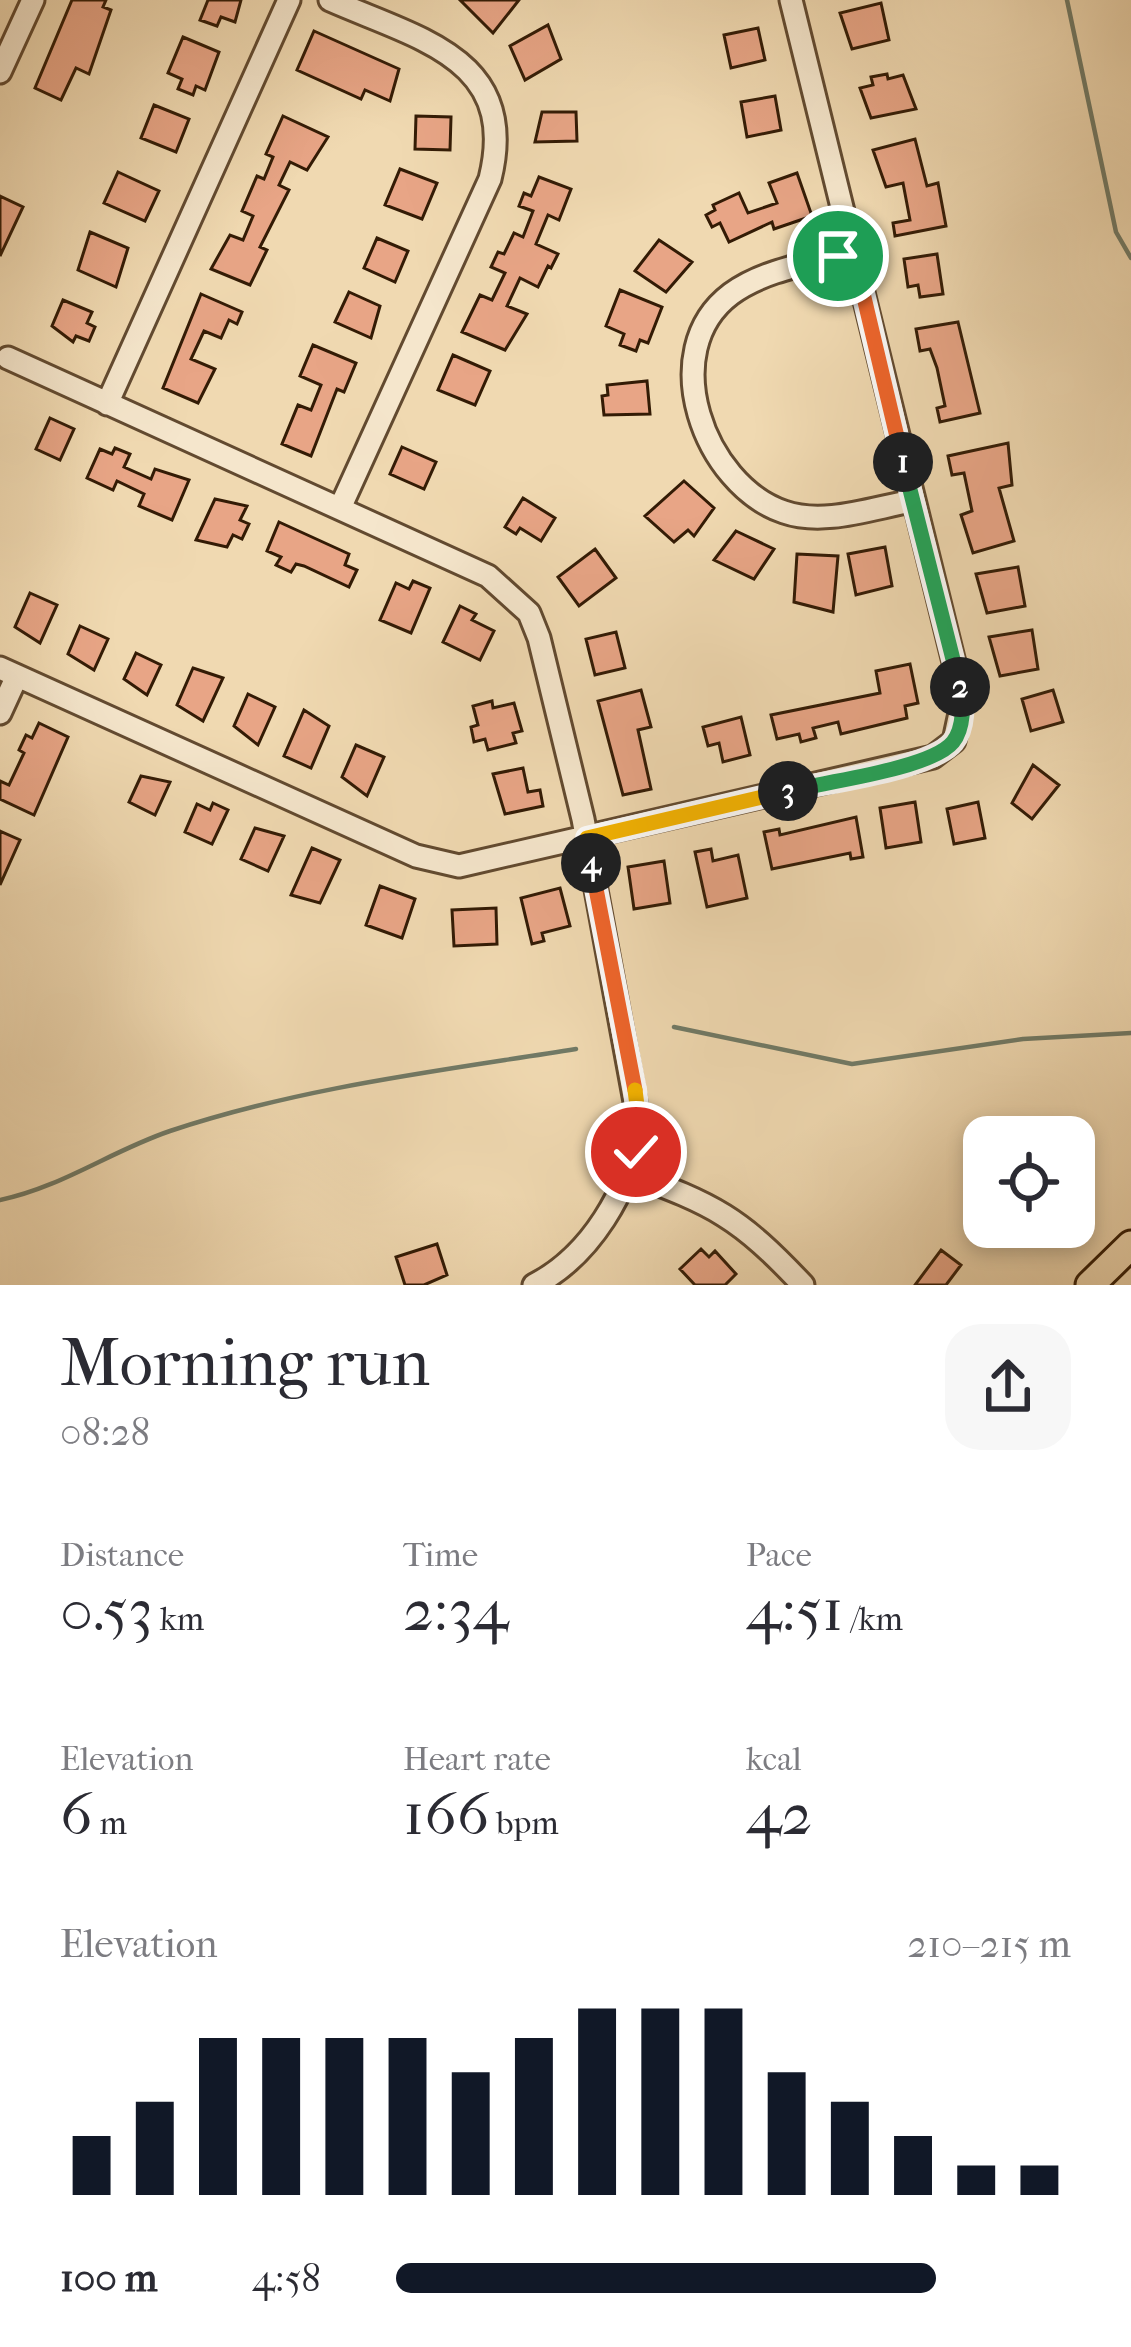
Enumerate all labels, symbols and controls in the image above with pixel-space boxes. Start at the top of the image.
pin [787,205,889,307]
icon: arrive [805,223,871,289]
pin: 1 [873,432,933,492]
text: 1 [897,442,909,481]
pin: 2 [930,657,990,717]
text: 2 [952,667,968,706]
pin: 3 [758,761,818,821]
text: 3 [781,771,795,810]
pin: 4 [561,833,621,893]
text: 4 [581,843,601,882]
pin [585,1101,687,1203]
map controls [963,1116,1095,1248]
button: locate [963,1116,1095,1248]
icon: check [603,1119,669,1185]
button: share [945,1324,1071,1450]
text: Morning run [60,1325,430,1402]
text: 08:28 [60,1409,150,1455]
text: Distance [60,1536,184,1575]
text: Time [403,1536,478,1575]
text: Pace [746,1536,812,1575]
text: 0.53 [60,1575,153,1646]
text: 2:34 [403,1575,508,1646]
text: 4:51 [746,1575,843,1646]
text: km [153,1600,204,1639]
text: /km [843,1600,903,1639]
text: Elevation [60,1740,193,1779]
text: Heart rate [403,1740,551,1779]
text: kcal [746,1740,802,1779]
text: 6 [60,1779,93,1850]
text: 166 [403,1779,489,1850]
text: 42 [746,1779,812,1850]
text: m [93,1804,127,1843]
text: bpm [489,1804,559,1843]
text: Elevation [60,1921,218,1967]
text: 210–215 m [907,1921,1071,1967]
text: 100 m [60,2255,158,2301]
text: 4:58 [252,2255,321,2301]

